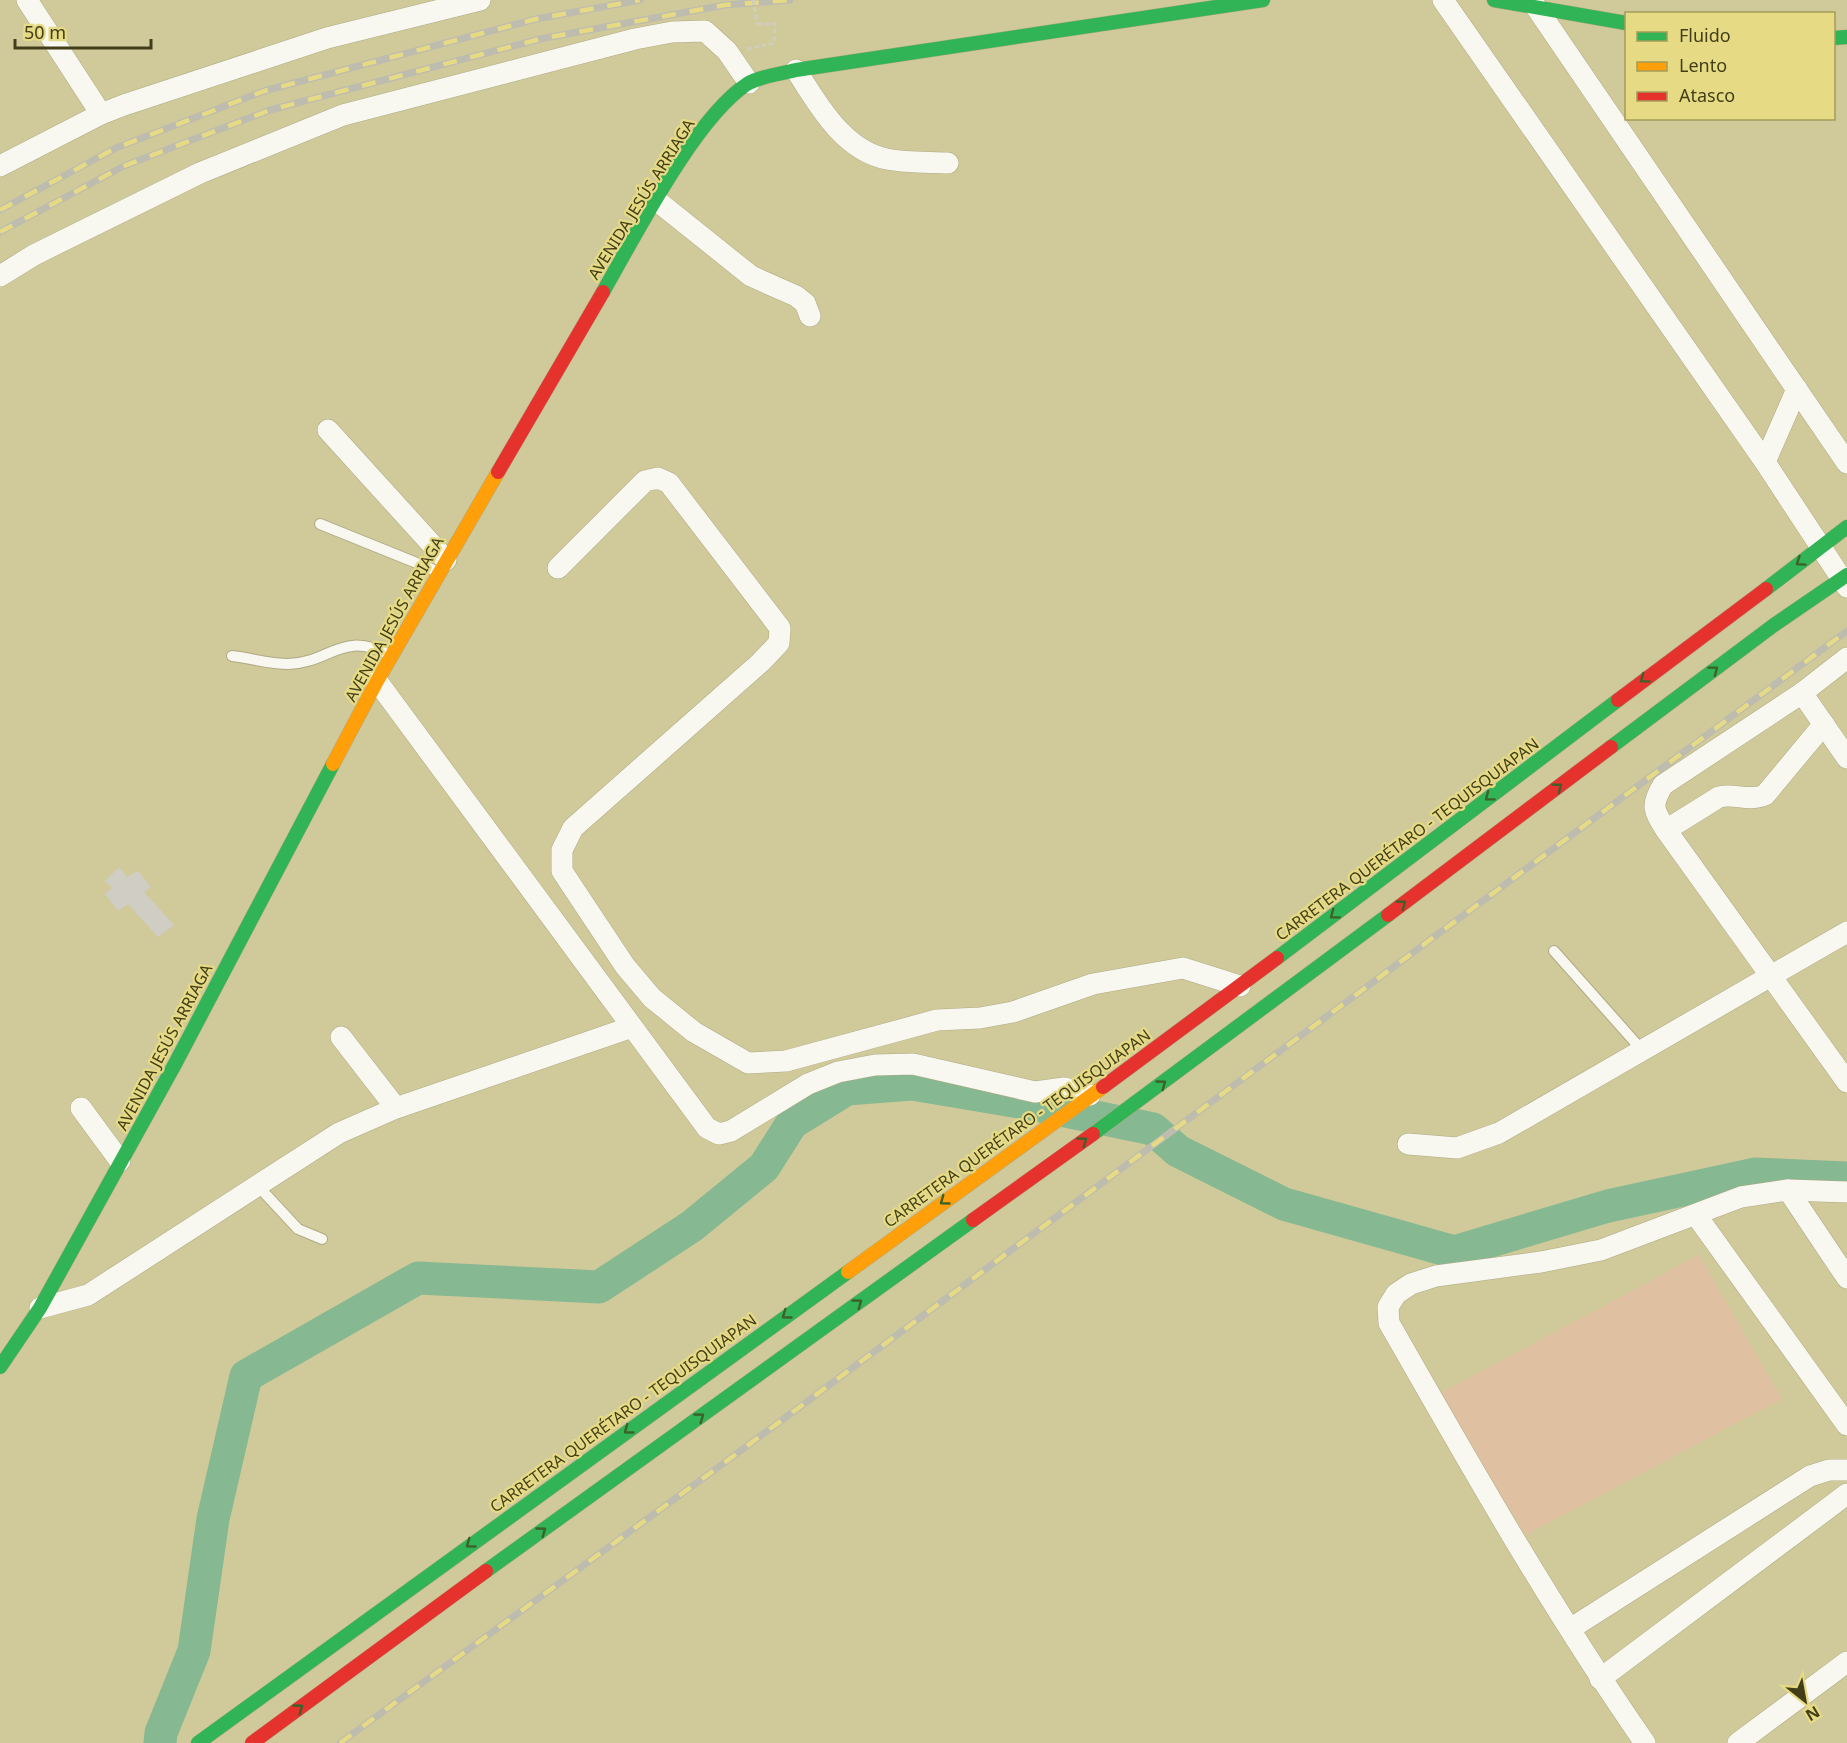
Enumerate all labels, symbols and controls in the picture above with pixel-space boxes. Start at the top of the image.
scale bar [15,12,152,50]
legend [1625,12,1835,120]
text: 50 m [24,20,66,44]
text: Fluido [1679,23,1731,47]
text: Lento [1679,53,1727,77]
text: Atasco [1679,83,1735,107]
street label: AVENIDA JESÚS ARRIAGA [583,114,700,283]
street label: AVENIDA JESÚS ARRIAGA [339,532,449,705]
one-way arrow [1795,555,1806,566]
one-way arrow [1708,667,1719,678]
one-way arrow [1640,672,1651,683]
street label: CARRETERA QUERÉTARO - TEQUISQUIAPAN [1271,733,1543,945]
one-way arrow [1552,784,1563,795]
one-way arrow [1485,790,1496,801]
one-way arrow [1396,901,1407,912]
one-way arrow [1329,908,1340,919]
street label: AVENIDA JESÚS ARRIAGA [111,959,218,1134]
street label: CARRETERA QUERÉTARO - TEQUISQUIAPAN [879,1024,1155,1232]
one-way arrow [1156,1080,1167,1091]
one-way arrow [1077,1137,1088,1148]
one-way arrow [939,1194,950,1205]
one-way arrow [852,1300,863,1311]
one-way arrow [781,1308,792,1319]
street label: CARRETERA QUERÉTARO - TEQUISQUIAPAN [485,1309,761,1517]
one-way arrow [693,1413,704,1424]
one-way arrow [623,1423,634,1434]
one-way arrow [535,1527,546,1538]
one-way arrow [466,1537,477,1548]
north arrow [1775,1671,1835,1731]
text: N [1801,1701,1824,1727]
one-way arrow [293,1705,304,1716]

